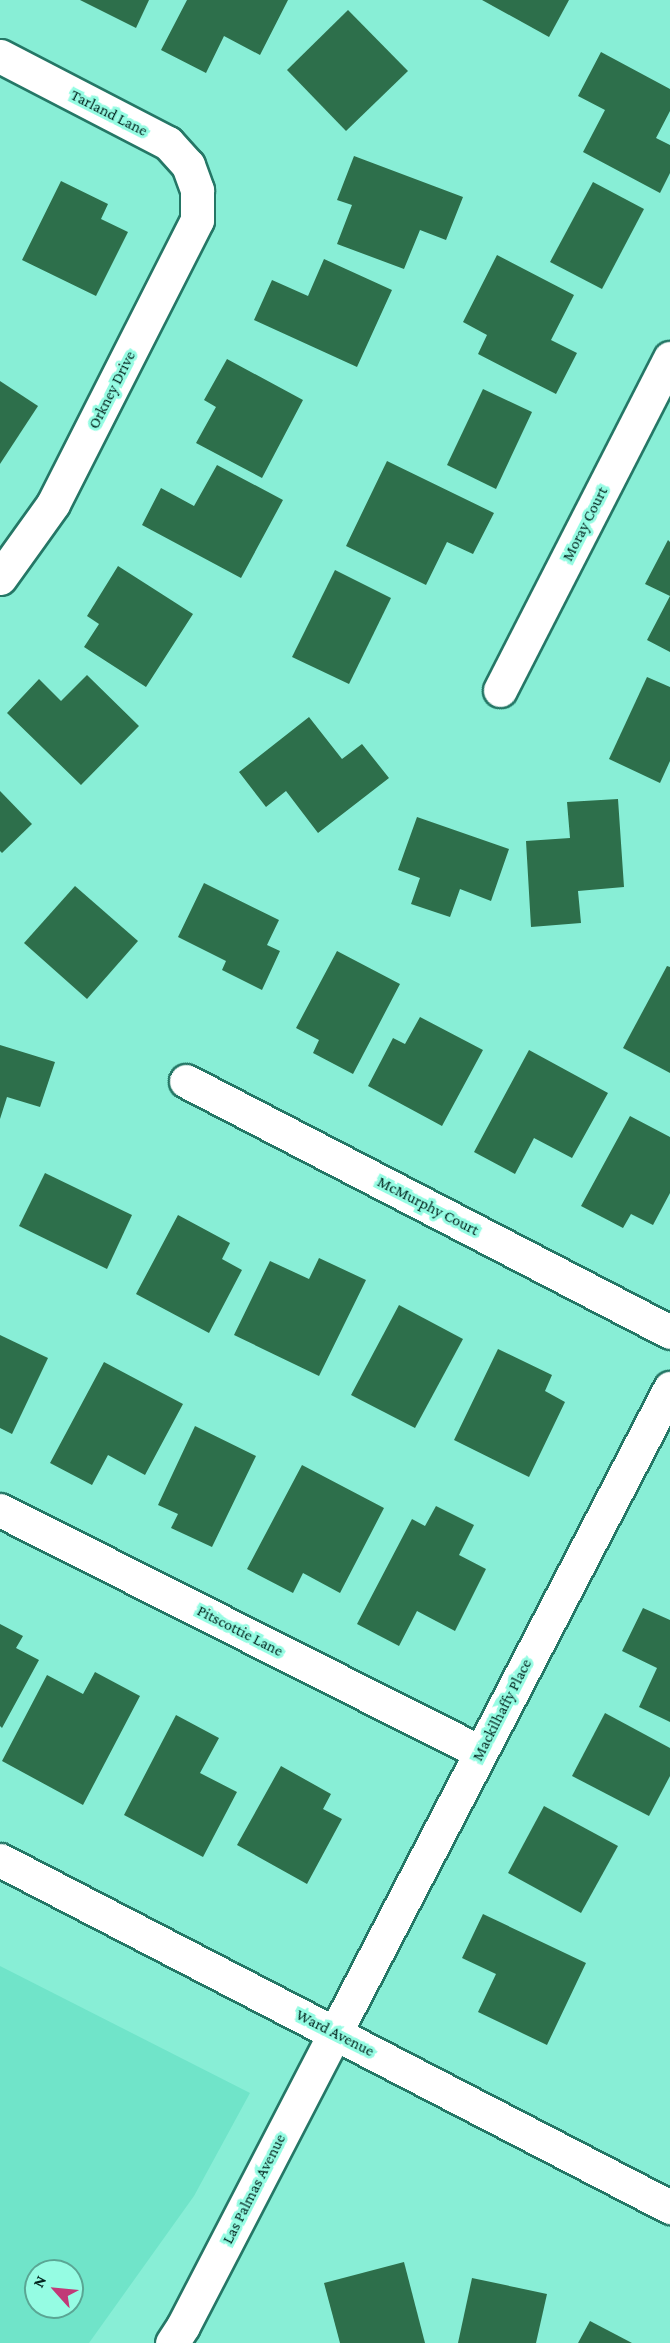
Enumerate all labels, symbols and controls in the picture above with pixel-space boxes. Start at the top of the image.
street label: Tarland Lane [67,85,151,141]
street label: Orkney Drive [84,348,140,432]
street label: Moray Court [558,484,612,564]
street label: McMurphy Court [374,1172,482,1240]
street label: Pitscottie Lane [194,1601,286,1661]
street label: Mackilhaffy Place [468,1656,536,1764]
street label: Ward Avenue [293,2005,377,2061]
street label: Las Palmas Avenue [218,2131,290,2247]
north arrow [24,2259,84,2319]
text: N [29,2273,49,2290]

